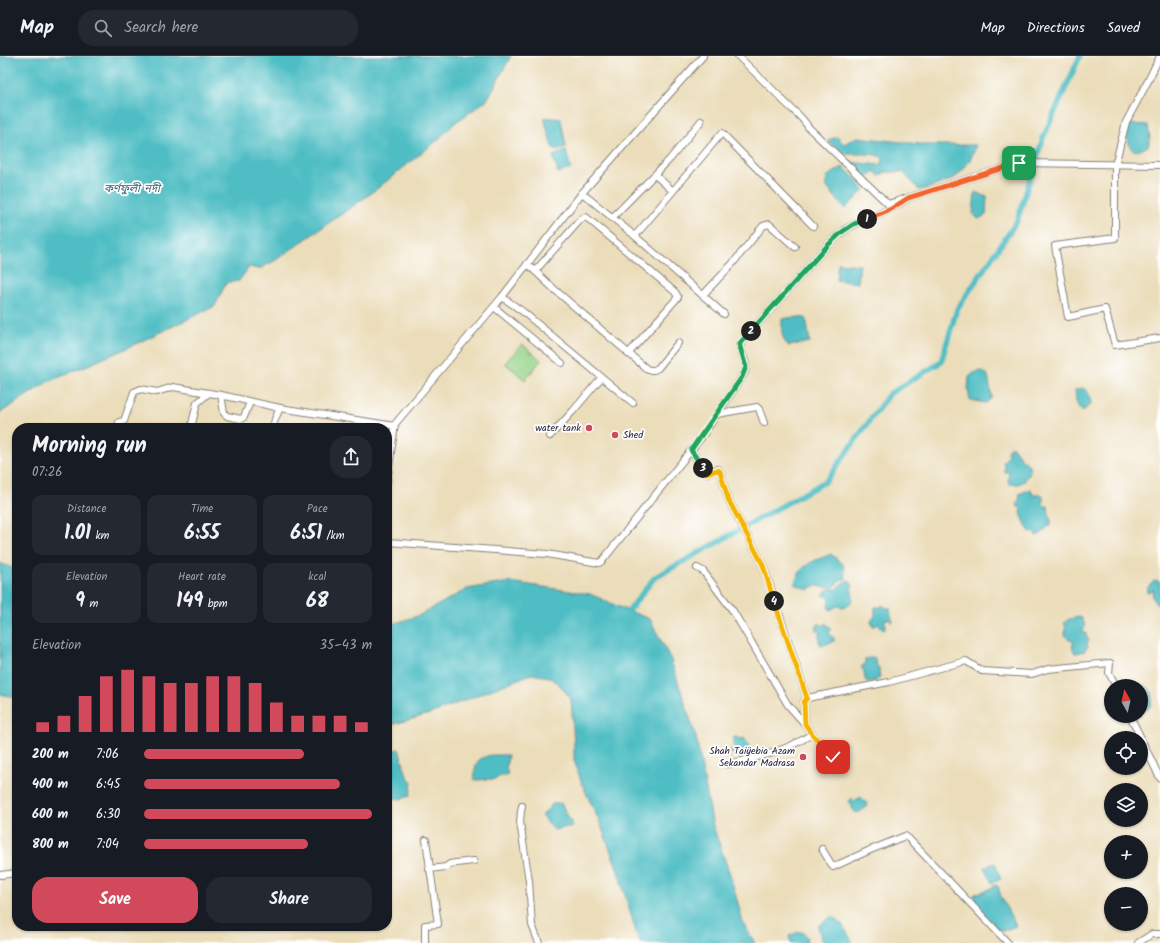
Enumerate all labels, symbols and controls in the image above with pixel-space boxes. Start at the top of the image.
search box [78,10,358,46]
text: Map [20,13,54,43]
text: Search here [124,16,198,40]
icon: search [92,17,114,39]
text: Map [980,17,1005,39]
text: Directions [1027,17,1085,39]
text: Saved [1107,17,1140,39]
pin [1002,146,1036,180]
icon: arrive [1008,152,1030,174]
water label: কর্ণফুলী নদী [104,180,162,198]
pin: 1 [857,209,877,229]
text: 1 [865,210,869,228]
pin: 2 [741,321,761,341]
text: 2 [748,322,754,340]
place label: water tank [535,420,581,436]
marker: water tank [584,423,594,433]
place label: Shed [623,427,644,443]
text: Morning run [32,429,147,464]
marker: Shed [610,430,620,440]
button: share [330,436,372,478]
pin: 3 [693,458,713,478]
text: 3 [700,459,706,477]
text: 07:26 [32,462,62,483]
text: Distance [67,500,106,518]
text: Time [191,500,213,518]
text: Pace [307,500,328,518]
text: 1.01 [64,518,91,550]
text: 6:55 [184,518,220,550]
text: 6:51 [290,518,322,550]
text: km [91,527,109,545]
text: /km [322,527,344,545]
text: Elevation [66,568,107,586]
text: Heart rate [178,568,226,586]
text: kcal [308,568,326,586]
text: 9 [75,586,85,618]
text: 149 [176,586,203,618]
text: 68 [306,586,329,618]
pin: 4 [764,591,784,611]
text: 4 [771,592,777,610]
text: m [85,595,98,613]
text: bpm [203,595,228,613]
text: Elevation [32,635,81,656]
text: 35–43 m [320,635,372,656]
north arrow [1104,679,1148,723]
map controls [1104,679,1148,931]
button: locate [1104,731,1148,775]
pin [816,740,850,774]
place label: Shah Taiÿebia Azam Sekandar Madrasa [709,743,795,771]
text: 200 m [32,744,69,765]
text: 7:06 [96,744,119,765]
icon: check [822,746,844,768]
marker: Shah Taiÿebia Azam Sekandar Madrasa [798,752,808,762]
text: 400 m [32,774,68,795]
text: 6:45 [96,774,121,795]
button: layers [1104,783,1148,827]
text: 600 m [32,804,68,825]
text: 6:30 [96,804,120,825]
text: 800 m [32,834,69,855]
text: 7:04 [96,834,119,855]
button: + [1104,835,1148,879]
button: Save [32,877,198,923]
button: Share [206,877,372,923]
button: − [1104,887,1148,931]

